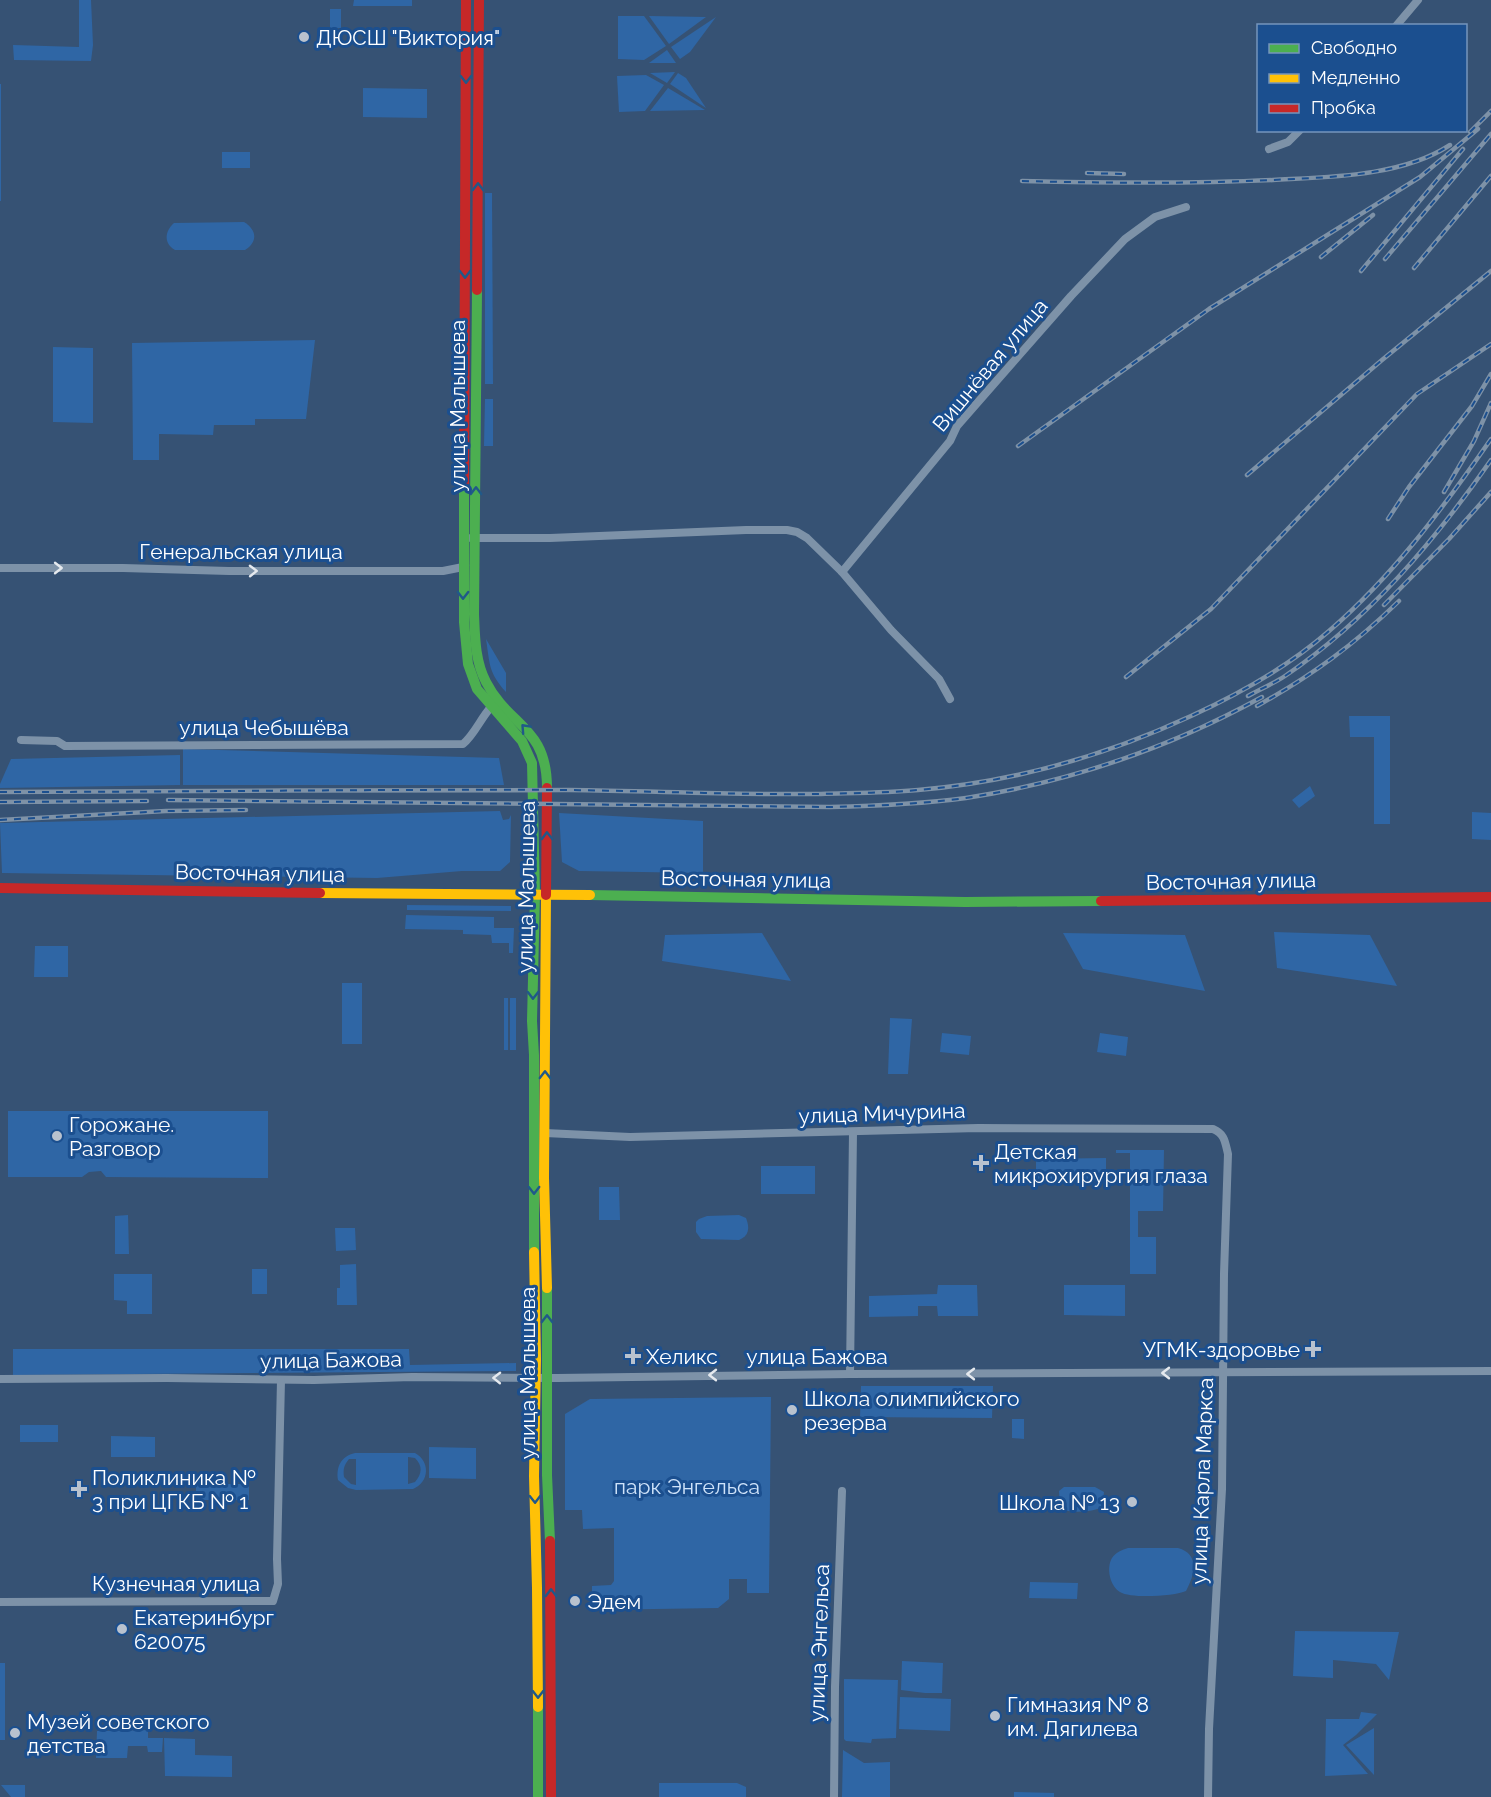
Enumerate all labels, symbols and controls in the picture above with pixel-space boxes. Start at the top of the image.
legend [1257,24,1467,132]
place label: ДЮСШ "Виктория" [316,25,500,50]
marker: ДЮСШ "Виктория" [297,30,311,44]
text: Свободно [1311,37,1397,58]
text: Медленно [1311,67,1400,88]
one-way arrow [459,75,472,84]
text: Пробка [1311,97,1376,118]
one-way arrow [472,183,484,192]
one-way arrow [459,270,471,279]
street label: Вишнёвая улица [927,294,1053,436]
street label: улица Малышева [445,320,470,492]
one-way arrow [470,486,483,495]
street label: Генеральская улица [139,539,343,564]
one-way arrow [54,562,63,574]
one-way arrow [249,565,258,577]
one-way arrow [457,591,469,600]
street label: улица Чебышёва [179,715,349,740]
one-way arrow [521,724,532,734]
street label: улица Малышева [512,801,540,973]
one-way arrow [541,832,553,841]
street label: Восточная улица [175,859,345,887]
street label: Восточная улица [661,865,831,893]
street label: Восточная улица [1146,867,1316,895]
one-way arrow [526,990,539,999]
one-way arrow [539,1071,551,1080]
street label: улица Мичурина [798,1098,966,1128]
place label: Горожане. Разговор [69,1112,174,1161]
marker: Горожане. Разговор [50,1129,64,1143]
place label: Детская микрохирургия глаза [994,1139,1208,1188]
marker: Детская микрохирургия глаза [972,1154,990,1172]
one-way arrow [528,1185,540,1194]
street label: улица Малышева [515,1287,540,1459]
one-way arrow [541,1315,553,1324]
place label: УГМК-здоровье [1143,1337,1300,1362]
marker: УГМК-здоровье [1304,1340,1322,1358]
place label: Хеликс [646,1344,718,1369]
street label: улица Бажова [746,1344,888,1369]
street label: улица Бажова [260,1346,402,1374]
marker: Хеликс [624,1347,642,1365]
one-way arrow [1161,1367,1170,1379]
one-way arrow [966,1368,975,1380]
one-way arrow [708,1369,717,1381]
one-way arrow [492,1372,501,1384]
street label: улица Карла Маркса [1186,1377,1218,1585]
place label: Школа олимпийского резерва [804,1386,1019,1435]
marker: Школа олимпийского резерва [785,1403,799,1417]
place label: Поликлиника № 3 при ЦГКБ № 1 [92,1465,256,1514]
park label: парк Энгельса [614,1474,760,1499]
marker: Поликлиника № 3 при ЦГКБ № 1 [70,1480,88,1498]
place label: Школа № 13 [999,1490,1120,1515]
one-way arrow [529,1495,541,1504]
marker: Школа № 13 [1125,1495,1139,1509]
street label: улица Энгельса [804,1564,834,1722]
street label: Кузнечная улица [92,1571,260,1596]
one-way arrow [545,1588,557,1597]
place label: Эдем [587,1589,641,1614]
marker: Эдем [568,1594,582,1608]
place label: Екатеринбург 620075 [134,1605,275,1654]
marker: Екатеринбург 620075 [115,1622,129,1636]
one-way arrow [532,1689,544,1698]
place label: Гимназия № 8 им. Дягилева [1007,1692,1149,1741]
place label: Музей советского детства [27,1709,210,1758]
marker: Гимназия № 8 им. Дягилева [988,1709,1002,1723]
marker: Музей советского детства [8,1726,22,1740]

